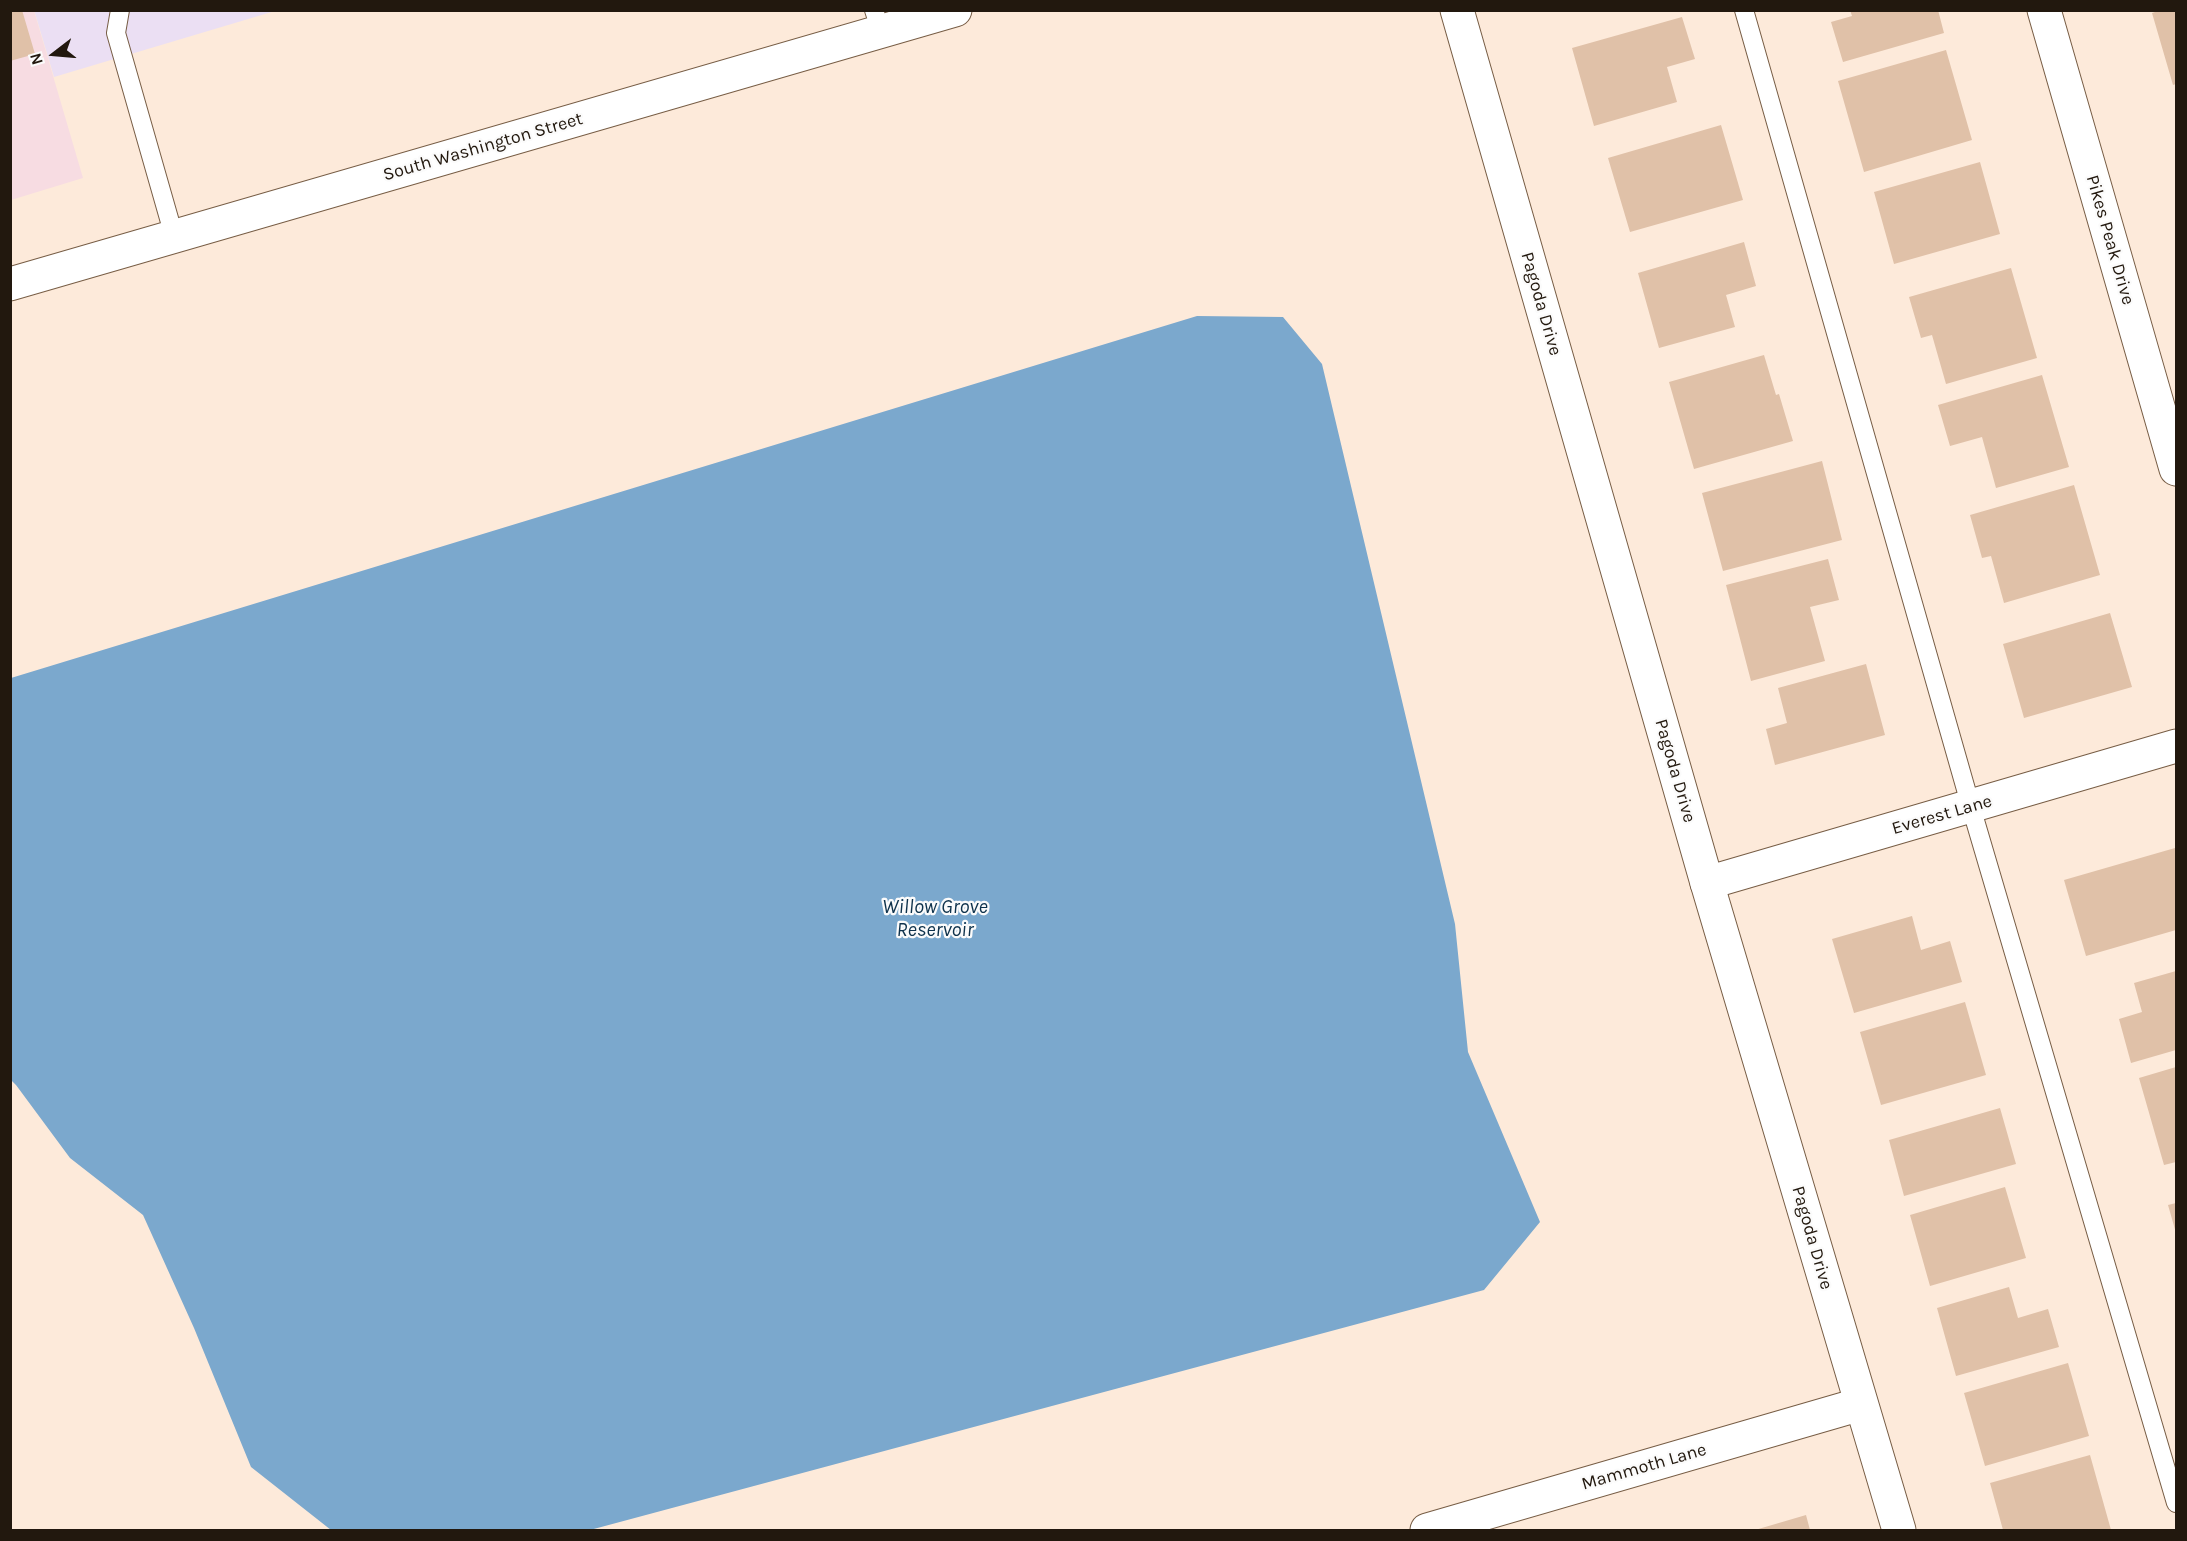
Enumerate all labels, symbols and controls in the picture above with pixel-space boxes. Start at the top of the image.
north arrow [24,24,84,84]
text: N [26,51,47,67]
street label: South Washington Street [381,108,585,186]
street label: Pikes Peak Drive [2081,173,2139,307]
street label: Pagoda Drive [1516,250,1566,358]
street label: Pagoda Drive [1650,717,1700,825]
street label: Everest Lane [1889,790,1995,840]
water label: Willow Grove Reservoir [882,895,988,942]
street label: Pagoda Drive [1787,1184,1837,1292]
street label: Mammoth Lane [1579,1439,1709,1495]

